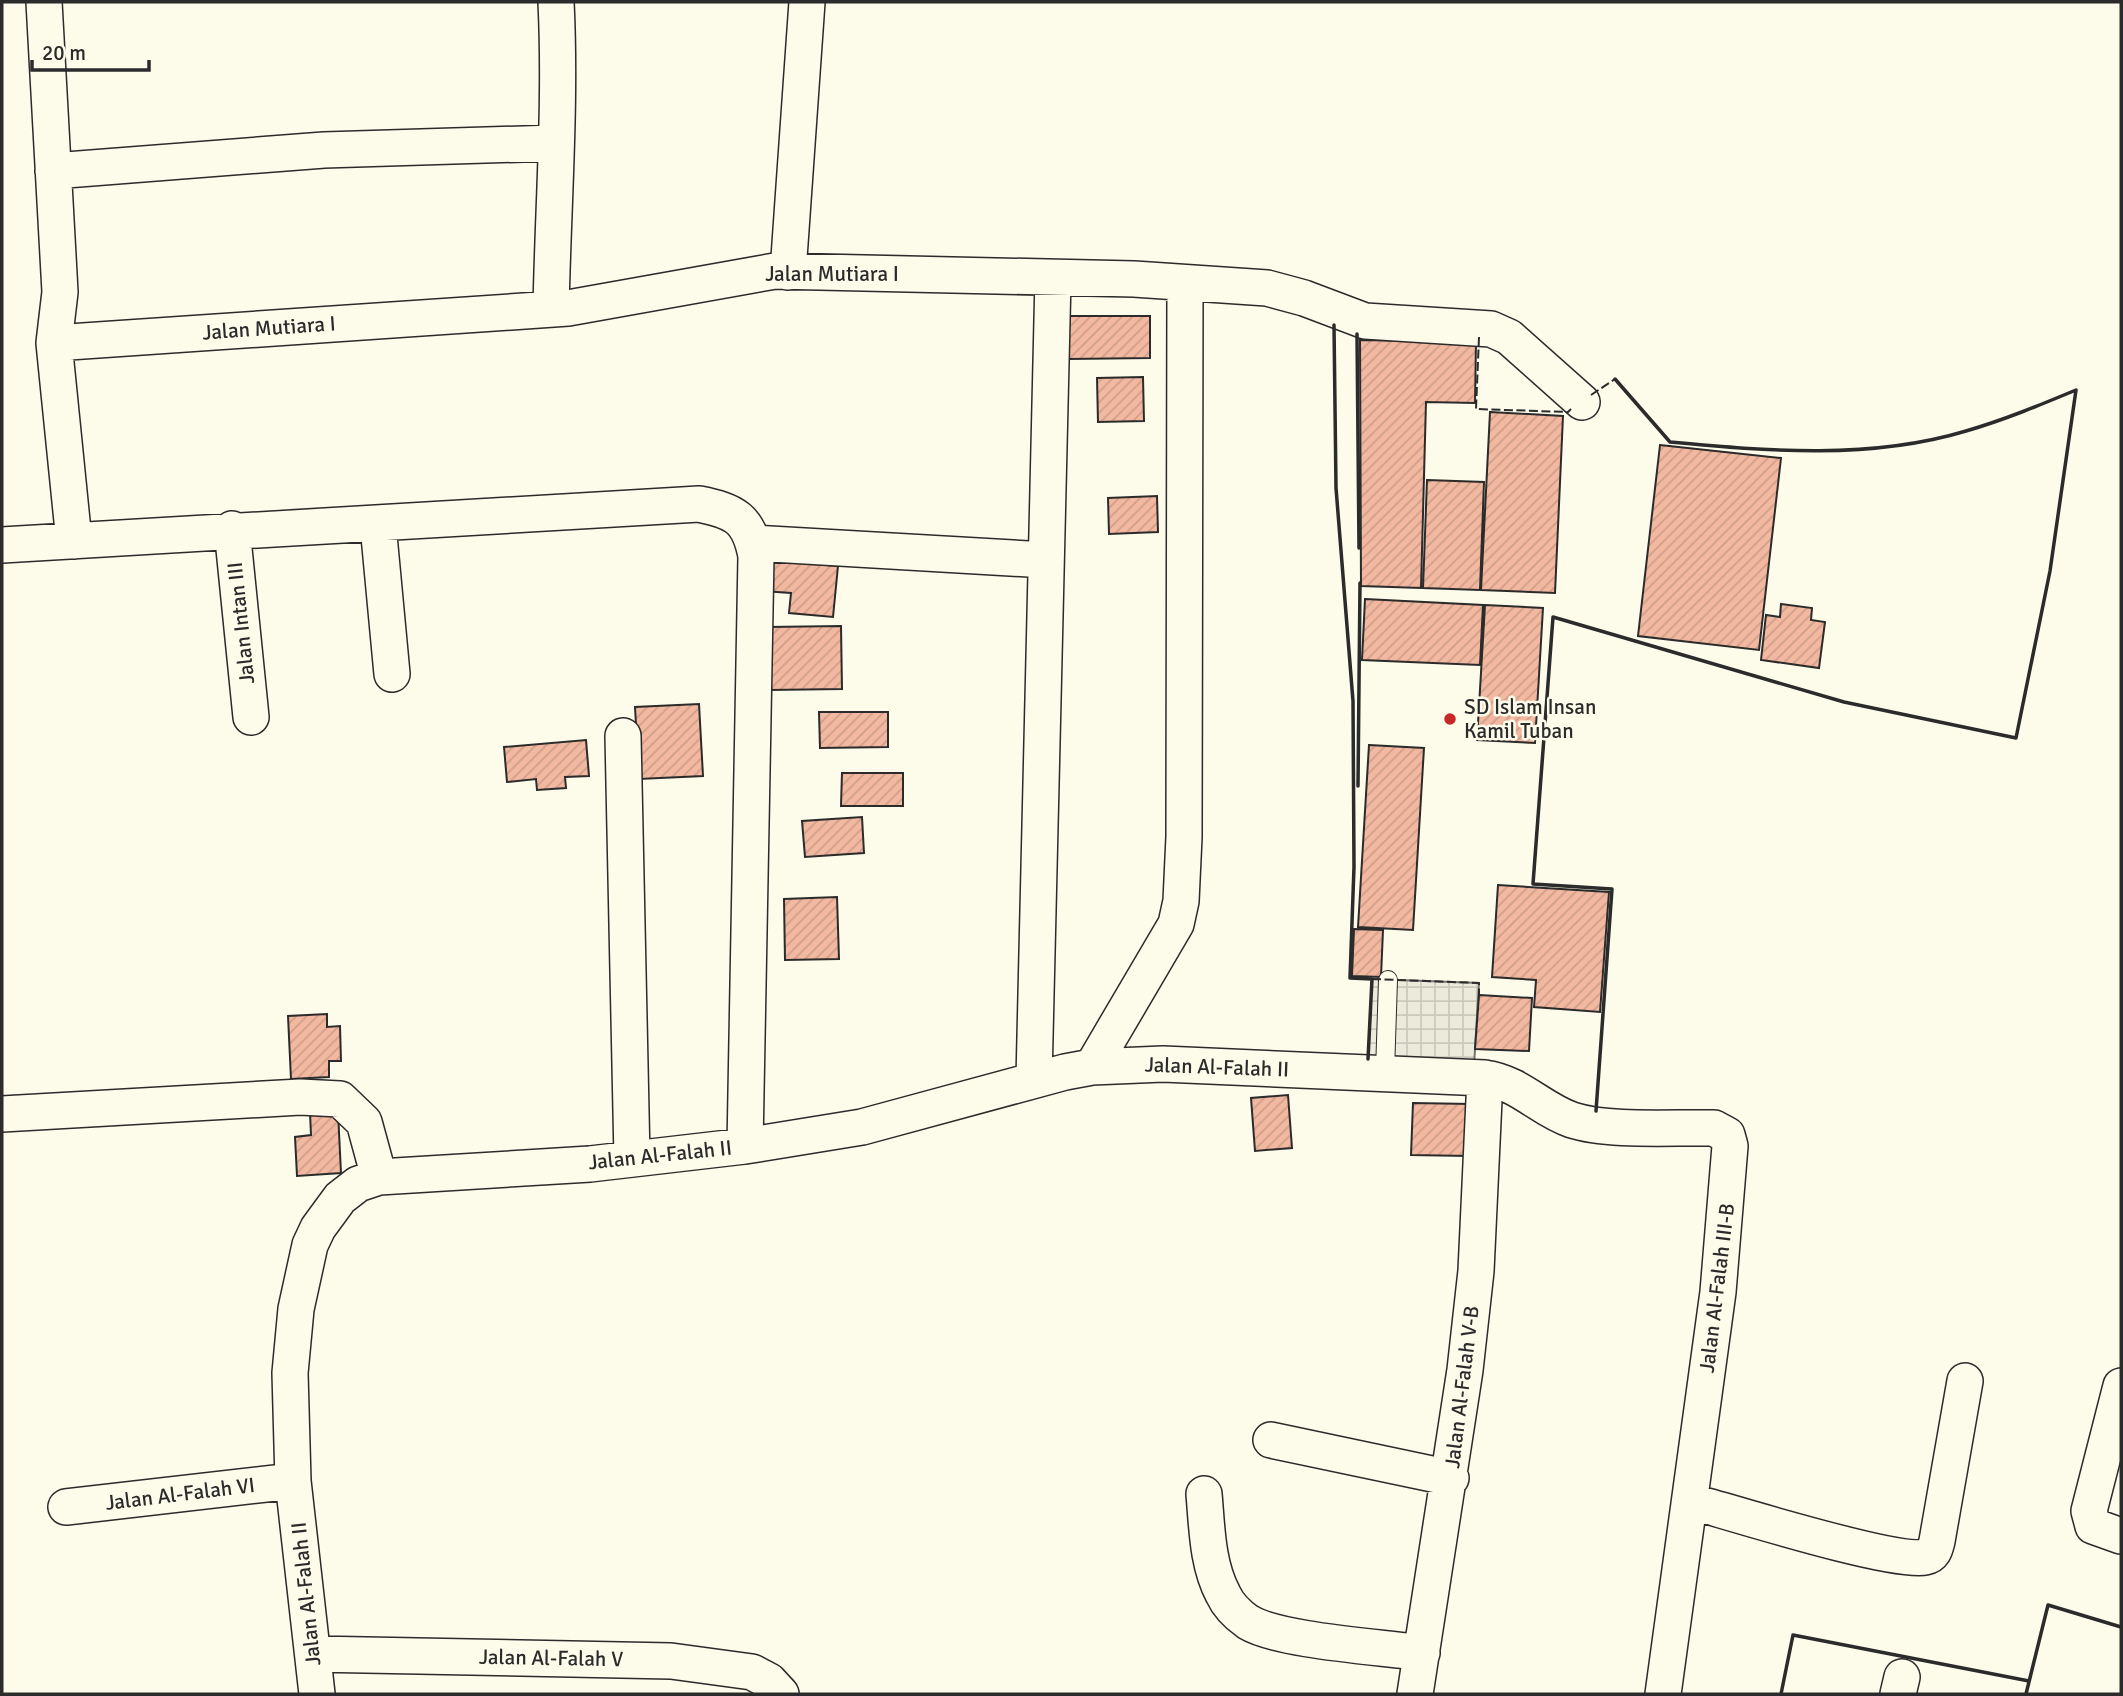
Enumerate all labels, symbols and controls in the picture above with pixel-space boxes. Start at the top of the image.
scale bar [32,28,149,72]
text: 20 m [42,40,86,66]
street label: Jalan Mutiara I [765,261,899,287]
street label: Jalan Mutiara I [201,310,337,346]
street label: Jalan Intan III [222,561,260,685]
place label: SD Islam Insan Kamil Tuban [1464,694,1596,744]
marker: SD Islam Insan Kamil Tuban [1442,711,1458,727]
street label: Jalan Al-Falah II [1144,1051,1290,1083]
street label: Jalan Al-Falah II [587,1135,733,1175]
street label: Jalan Al-Falah III-B [1694,1202,1740,1374]
street label: Jalan Al-Falah V-B [1439,1304,1485,1470]
street label: Jalan Al-Falah VI [104,1472,256,1516]
street label: Jalan Al-Falah II [286,1521,326,1667]
street label: Jalan Al-Falah V [479,1644,623,1672]

